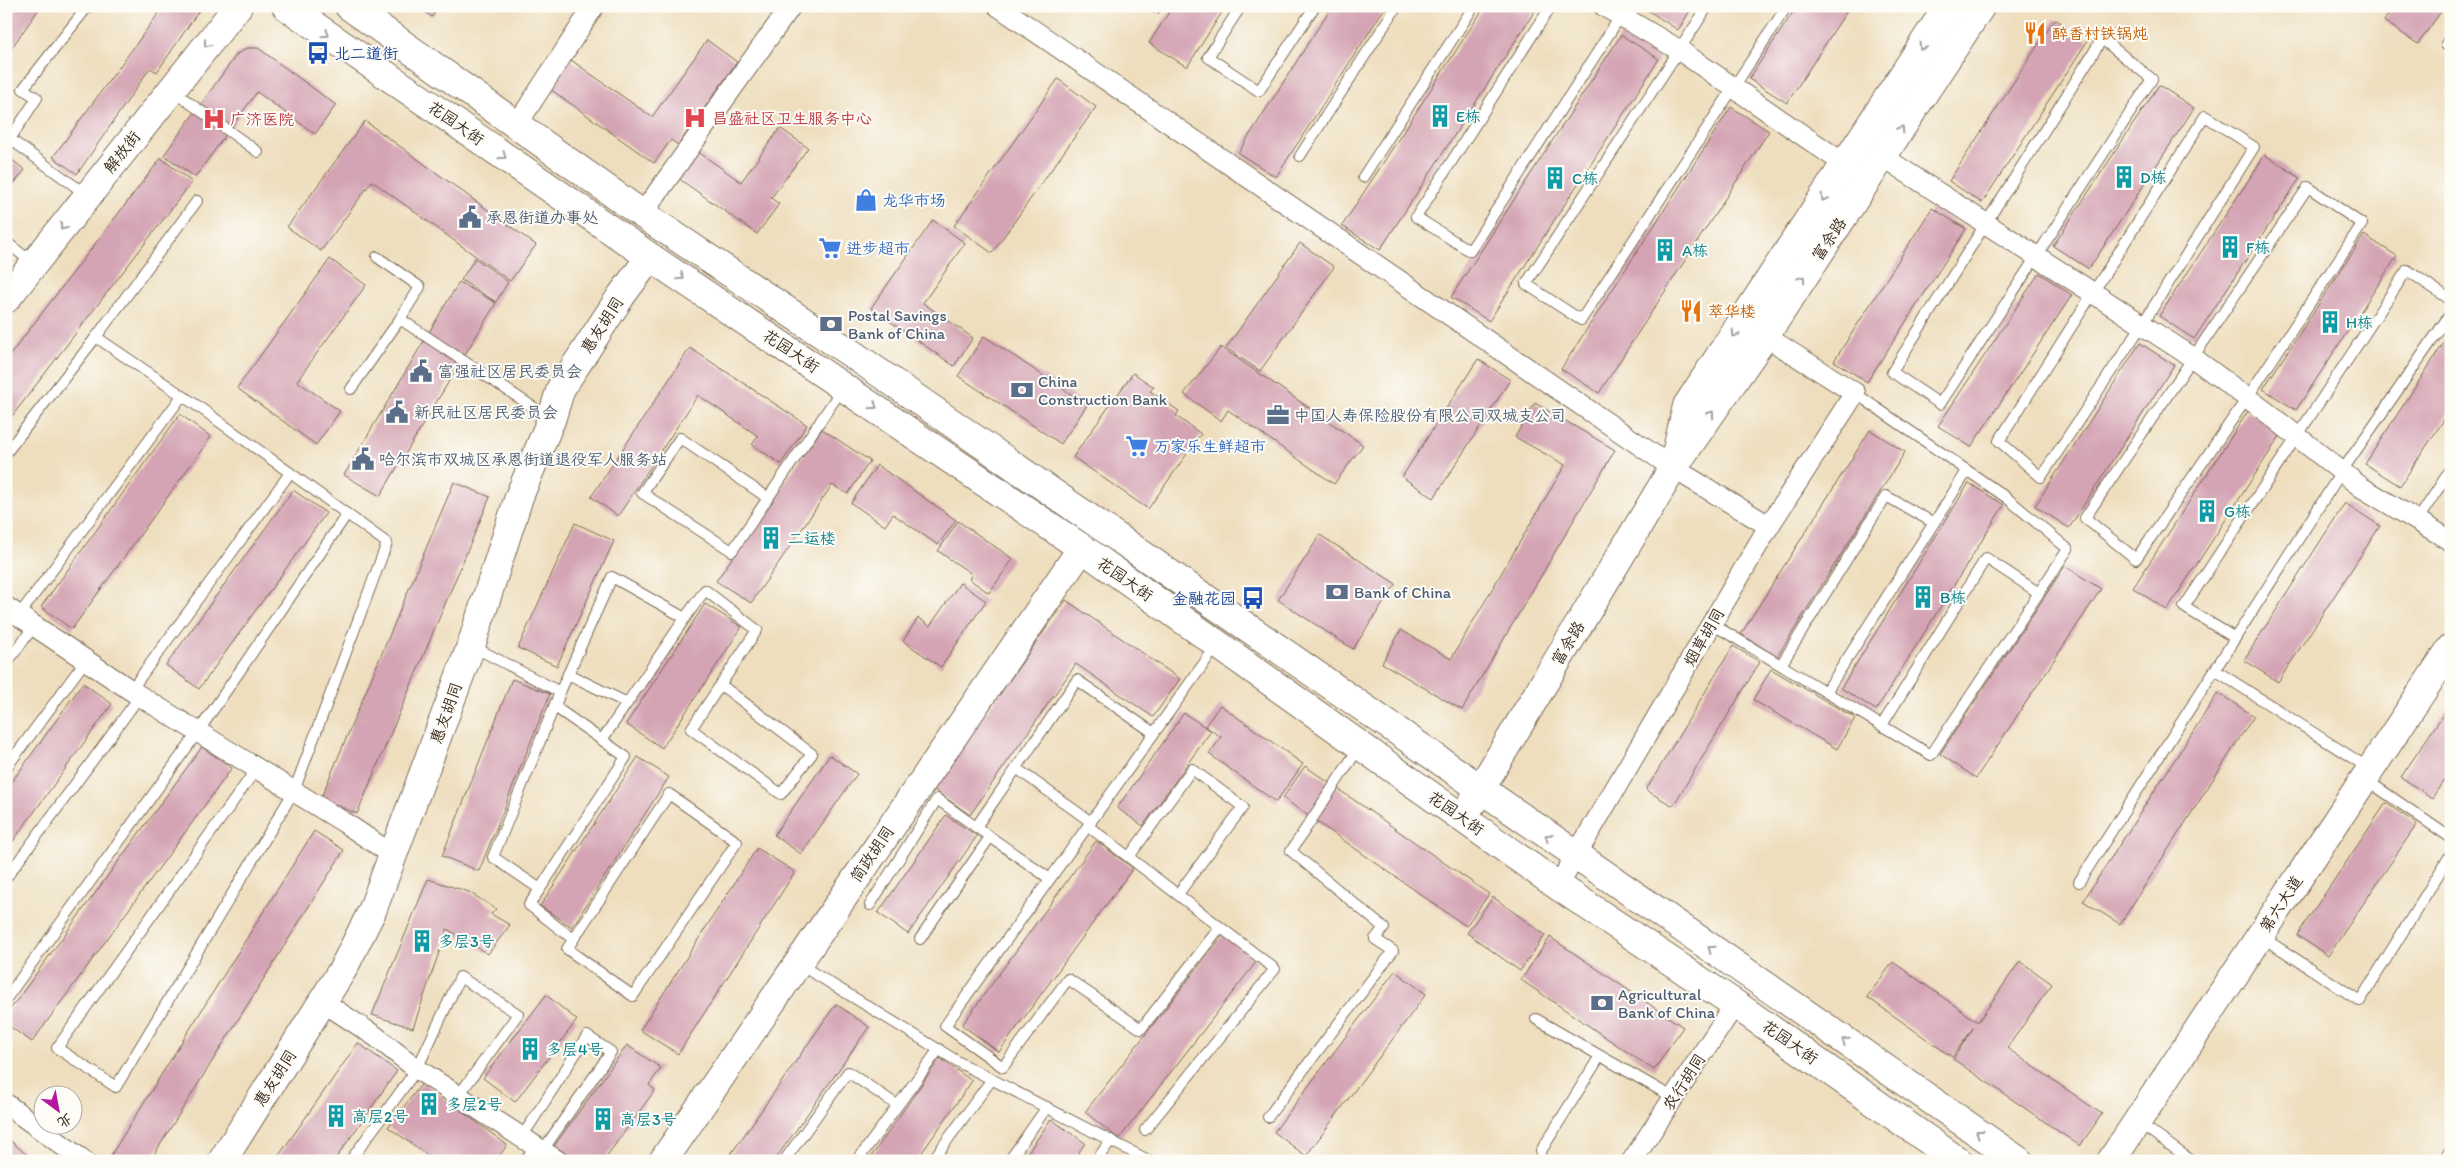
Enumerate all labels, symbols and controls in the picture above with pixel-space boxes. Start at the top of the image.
restaurant icon: 醉香村铁锅炖 [2022,20,2048,46]
place label: 醉香村铁锅炖 [2052,24,2148,43]
one-way arrow [320,28,330,37]
one-way arrow [204,39,213,48]
bus stop icon: 北二道街 [305,40,331,66]
one-way arrow [1919,42,1928,51]
place label: 北二道街 [334,44,398,63]
street label: 花园大街 [424,97,488,149]
building icon: E栋 [1427,103,1453,129]
hospital icon: 昌盛社区卫生服务中心 [682,105,708,131]
hospital icon: 广济医院 [201,106,227,132]
place label: E栋 [1456,107,1481,126]
place label: 昌盛社区卫生服务中心 [712,109,872,128]
place label: 广济医院 [230,110,294,129]
one-way arrow [1895,126,1905,135]
street label: 解放街 [100,127,144,177]
one-way arrow [497,150,507,159]
building icon: D栋 [2111,164,2137,190]
building icon: C栋 [1542,165,1568,191]
place label: D栋 [2140,168,2167,187]
place label: C栋 [1572,169,1598,188]
shop icon: 龙华市场 [853,187,879,213]
place label: 龙华市场 [882,191,946,210]
one-way arrow [1821,193,1830,202]
public building icon: 承恩街道办事处 [457,204,483,230]
place label: 承恩街道办事处 [486,208,599,227]
street label: 富余路 [1808,214,1850,264]
one-way arrow [61,221,69,230]
building icon: F栋 [2217,234,2243,260]
supermarket icon: 进步超市 [817,235,843,261]
building icon: A栋 [1652,237,1678,263]
place label: F栋 [2246,238,2270,257]
place label: 进步超市 [846,239,910,258]
place label: A栋 [1682,241,1708,260]
one-way arrow [675,271,684,281]
one-way arrow [1796,276,1805,285]
street label: 惠友胡同 [577,293,627,357]
restaurant icon: 萃华楼 [1678,298,1704,324]
place label: 萃华楼 [1708,302,1756,321]
place label: Postal Savings Bank of China [848,306,947,343]
building icon: H栋 [2317,309,2343,335]
bank icon: Postal Savings Bank of China [818,311,844,337]
place label: H栋 [2346,313,2373,332]
street label: 花园大街 [759,325,823,377]
one-way arrow [1731,329,1741,338]
public building icon: 富强社区居民委员会 [408,358,434,384]
place label: 富强社区居民委员会 [438,362,582,381]
place label: China Construction Bank [1038,372,1168,409]
bank icon: China Construction Bank [1009,377,1035,403]
public building icon: 新民社区居民委员会 [384,399,410,425]
one-way arrow [869,400,878,410]
office icon: 中国人寿保险股份有限公司双城支公司 [1265,402,1291,428]
place label: 新民社区居民委员会 [414,403,558,422]
place label: 中国人寿保险股份有限公司双城支公司 [1294,406,1566,425]
one-way arrow [1704,410,1714,419]
supermarket icon: 万家乐生鲜超市 [1124,433,1150,459]
place label: 万家乐生鲜超市 [1154,437,1266,456]
public building icon: 哈尔滨市双城区承恩街道退役军人服务站 [350,446,376,472]
place label: 哈尔滨市双城区承恩街道退役军人服务站 [379,450,667,469]
building icon: G栋 [2194,498,2220,524]
place label: G栋 [2224,502,2251,521]
building icon: 二运楼 [758,525,784,551]
place label: 二运楼 [788,529,836,548]
street label: 花园大街 [1093,553,1157,605]
bank icon: Bank of China [1324,579,1350,605]
place label: Bank of China [1354,583,1452,602]
building icon: B栋 [1910,584,1936,610]
bus stop icon: 金融花园 [1240,585,1266,611]
place label: B栋 [1940,588,1966,607]
place label: 金融花园 [1172,589,1236,608]
street label: 烟草胡同 [1680,605,1728,669]
street label: 富余路 [1547,618,1589,668]
street label: 惠友胡同 [426,680,466,746]
street label: 花园大街 [1424,787,1488,839]
street label: 简政胡同 [846,822,898,886]
one-way arrow [1545,834,1554,843]
street label: 第六大道 [2256,872,2306,936]
building icon: 多层3号 [409,928,435,954]
place label: 多层3号 [438,932,495,951]
one-way arrow [1707,946,1717,955]
place label: Agricultural Bank of China [1618,985,1716,1022]
bank icon: Agricultural Bank of China [1589,990,1615,1016]
street label: 花园大街 [1758,1016,1822,1068]
building icon: 多层4号 [517,1036,543,1062]
one-way arrow [1841,1038,1851,1047]
place label: 多层4号 [546,1040,604,1059]
street label: 惠友胡同 [250,1046,300,1110]
street label: 农行胡同 [1659,1050,1709,1114]
north arrow [32,1084,82,1134]
building icon: 多层2号 [416,1091,442,1117]
place label: 多层2号 [446,1095,502,1114]
building icon: 高层2号 [323,1103,349,1129]
building icon: 高层3号 [590,1106,616,1132]
place label: 高层2号 [352,1107,408,1126]
text: 北 [54,1110,75,1132]
place label: 高层3号 [620,1110,677,1129]
one-way arrow [1975,1130,1984,1139]

